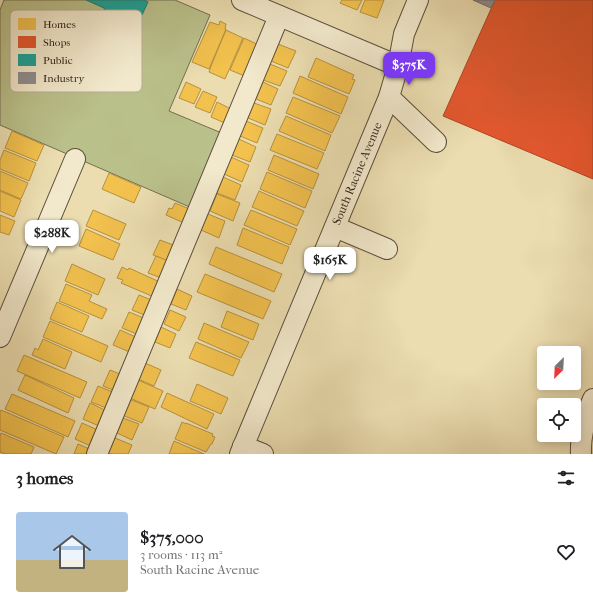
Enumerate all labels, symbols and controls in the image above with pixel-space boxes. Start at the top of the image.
legend [10,10,142,92]
text: Homes [43,18,76,31]
text: Shops [43,36,70,49]
pin: $375K [381,52,437,86]
text: Public [43,54,73,67]
text: $375K [392,57,426,72]
text: Industry [43,72,85,85]
street label: South Racine Avenue [329,120,385,227]
pin: $288K [24,220,80,254]
text: $288K [34,225,70,240]
pin: $165K [302,247,358,281]
text: $165K [313,252,347,267]
north arrow [537,346,581,390]
map controls [537,346,581,442]
button: locate [537,398,581,442]
icon: filters [555,467,577,489]
text: 3 homes [16,468,73,488]
text: $375,000 [140,527,204,547]
icon: home [48,528,96,576]
icon: heart [555,541,577,563]
text: 3 rooms · 113 m² [140,547,222,562]
text: South Racine Avenue [140,562,259,577]

